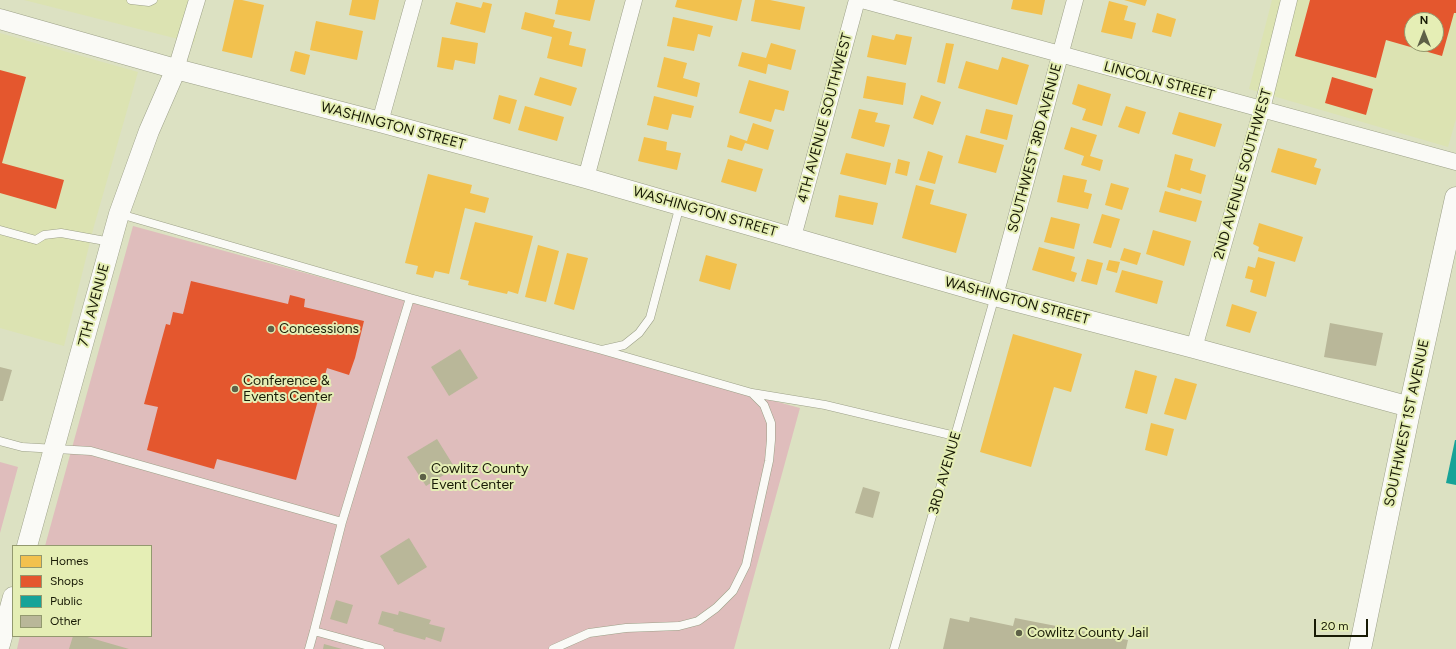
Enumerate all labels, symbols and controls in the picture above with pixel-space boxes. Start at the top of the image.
north arrow [1404,12,1444,52]
text: N [1420,14,1428,27]
street label: 4TH AVENUE SOUTHWEST [794,31,856,205]
street label: LINCOLN STREET [1102,58,1216,104]
street label: SOUTHWEST 3RD AVENUE [1004,62,1066,234]
street label: 2ND AVENUE SOUTHWEST [1211,87,1275,261]
street label: WASHINGTON STREET [319,99,467,153]
street label: WASHINGTON STREET [631,183,779,241]
street label: 7TH AVENUE [75,262,113,348]
street label: WASHINGTON STREET [943,274,1091,328]
place label: Concessions [279,321,359,337]
marker: Concessions [266,324,276,334]
street label: SOUTHWEST 1ST AVENUE [1381,338,1433,508]
place label: Conference & Events Center [243,373,332,406]
marker: Conference & Events Center [230,384,240,394]
street label: 3RD AVENUE [925,430,965,516]
place label: Cowlitz County Event Center [431,461,528,494]
marker: Cowlitz County Event Center [418,472,428,482]
legend [12,545,152,637]
text: Homes [50,554,88,568]
text: Shops [50,574,84,588]
text: Public [50,594,83,608]
scale bar [1316,611,1370,637]
text: Other [50,614,81,628]
text: 20 m [1321,619,1349,633]
place label: Cowlitz County Jail [1027,625,1149,641]
marker: Cowlitz County Jail [1014,628,1024,638]

